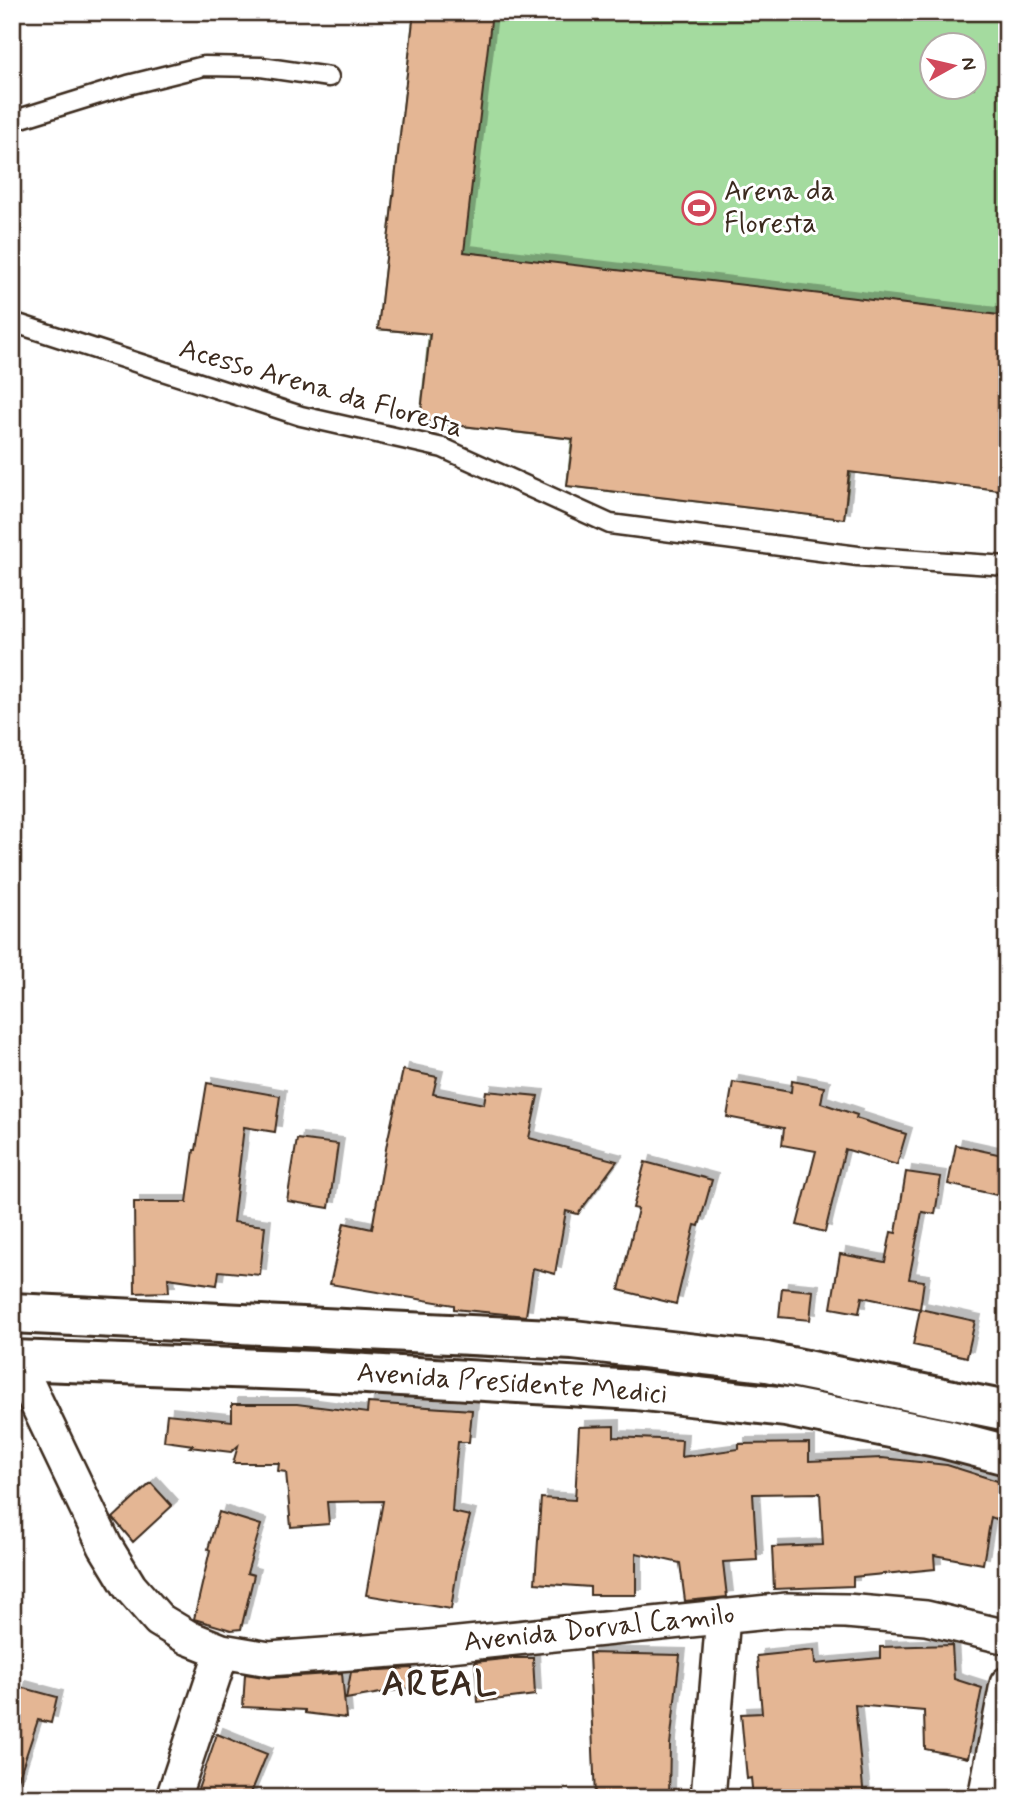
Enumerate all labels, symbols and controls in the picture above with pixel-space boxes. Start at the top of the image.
north arrow [918,32,988,102]
text: N [955,56,982,72]
place label: Arena da Floresta [724,174,835,243]
sports icon: Arena da Floresta [680,189,718,227]
street label: Acesso Arena da Floresta [175,331,467,447]
street label: Avenida Presidente Medici [356,1355,668,1413]
street label: Avenida Dorval Camilo [462,1596,736,1662]
district label: AREAL [382,1662,498,1708]

